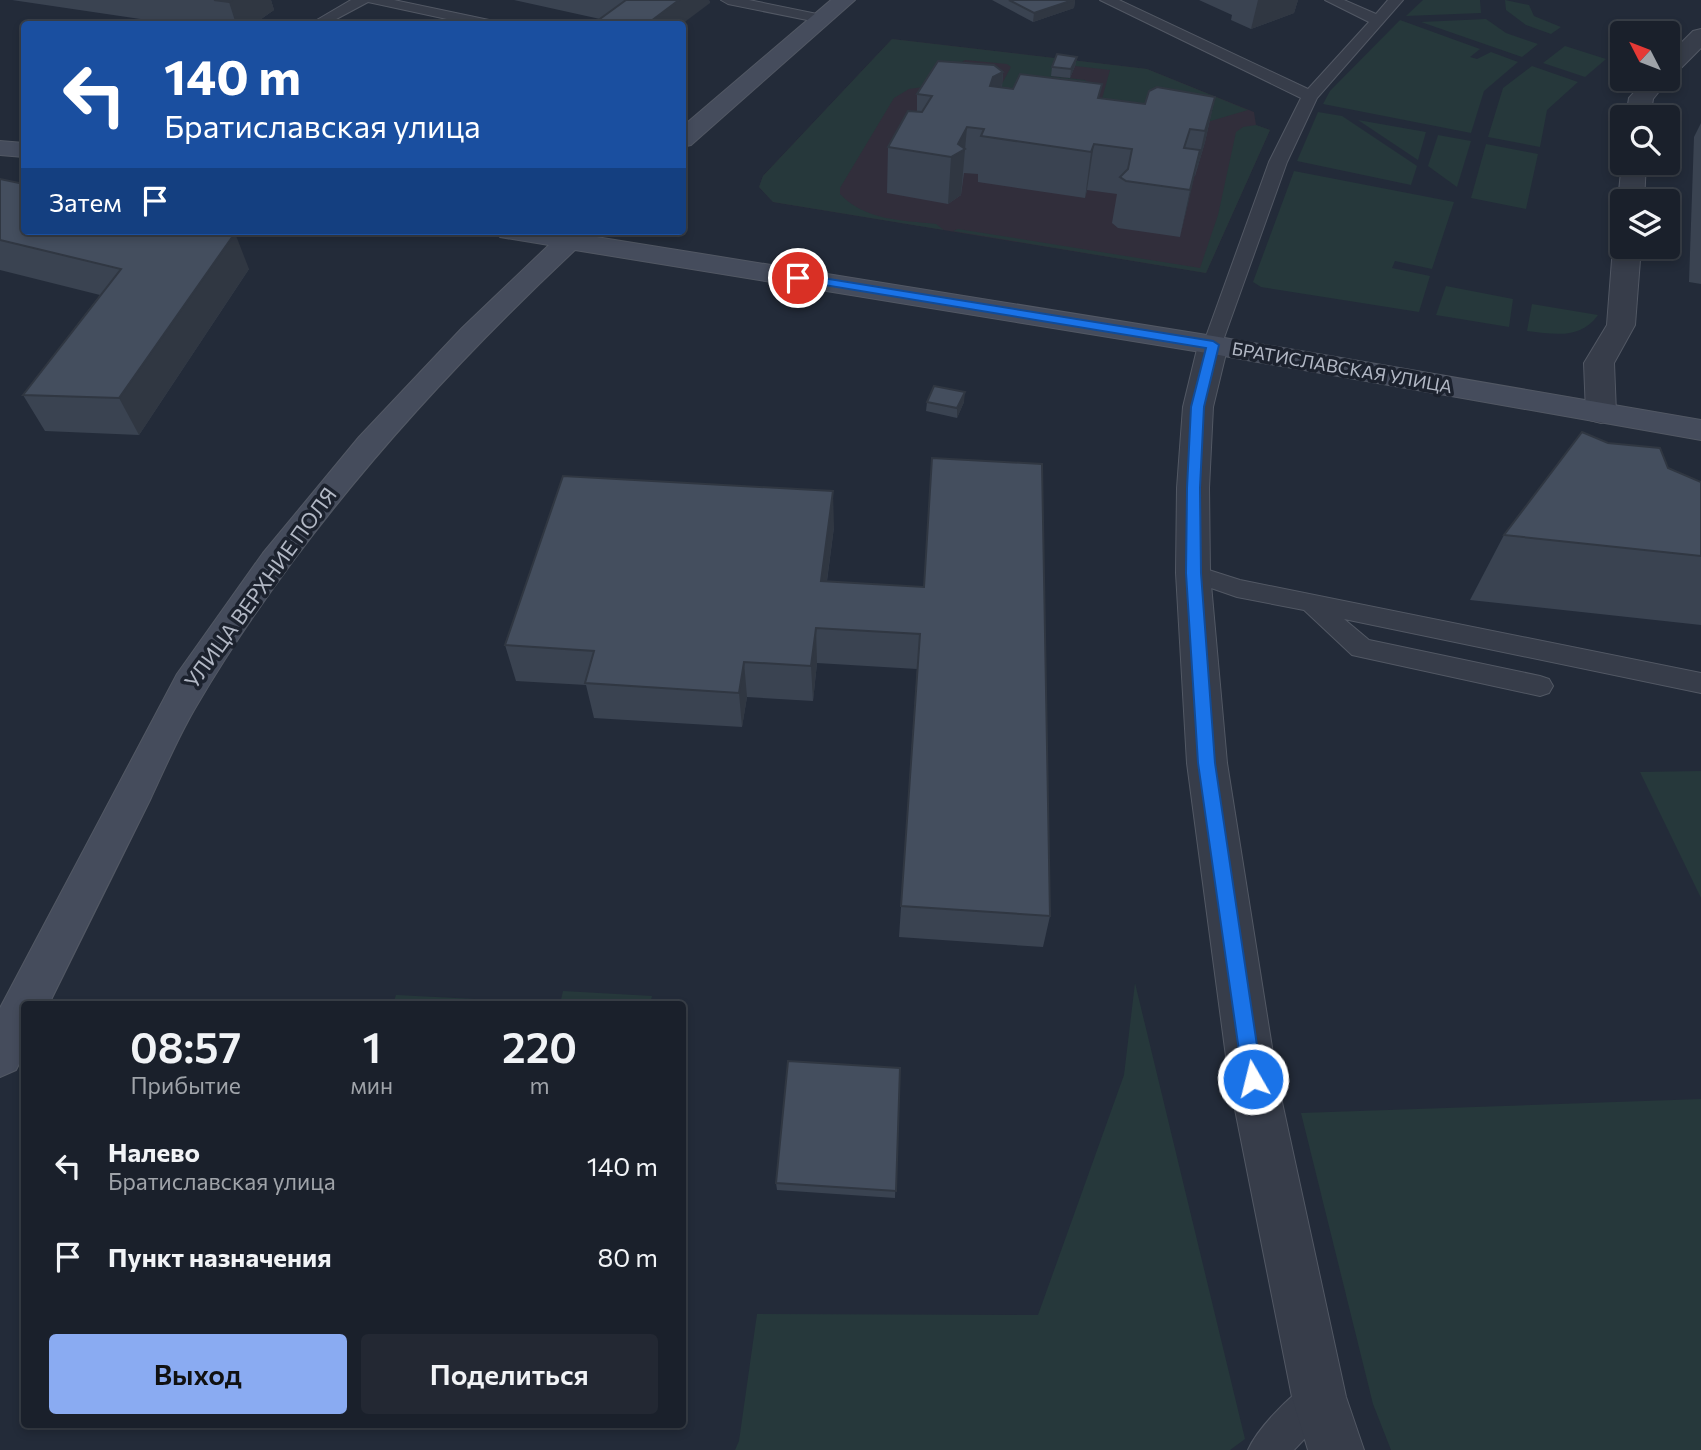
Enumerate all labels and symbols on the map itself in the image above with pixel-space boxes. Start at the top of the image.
north arrow [1610,21,1680,91]
pin [768,248,828,308]
street label: БРАТИСЛАВСКАЯ УЛИЦА [1230,337,1454,397]
street label: УЛИЦА ВЕРХНИЕ ПОЛЯ [179,482,341,692]
position arrow [1216,1042,1290,1116]

